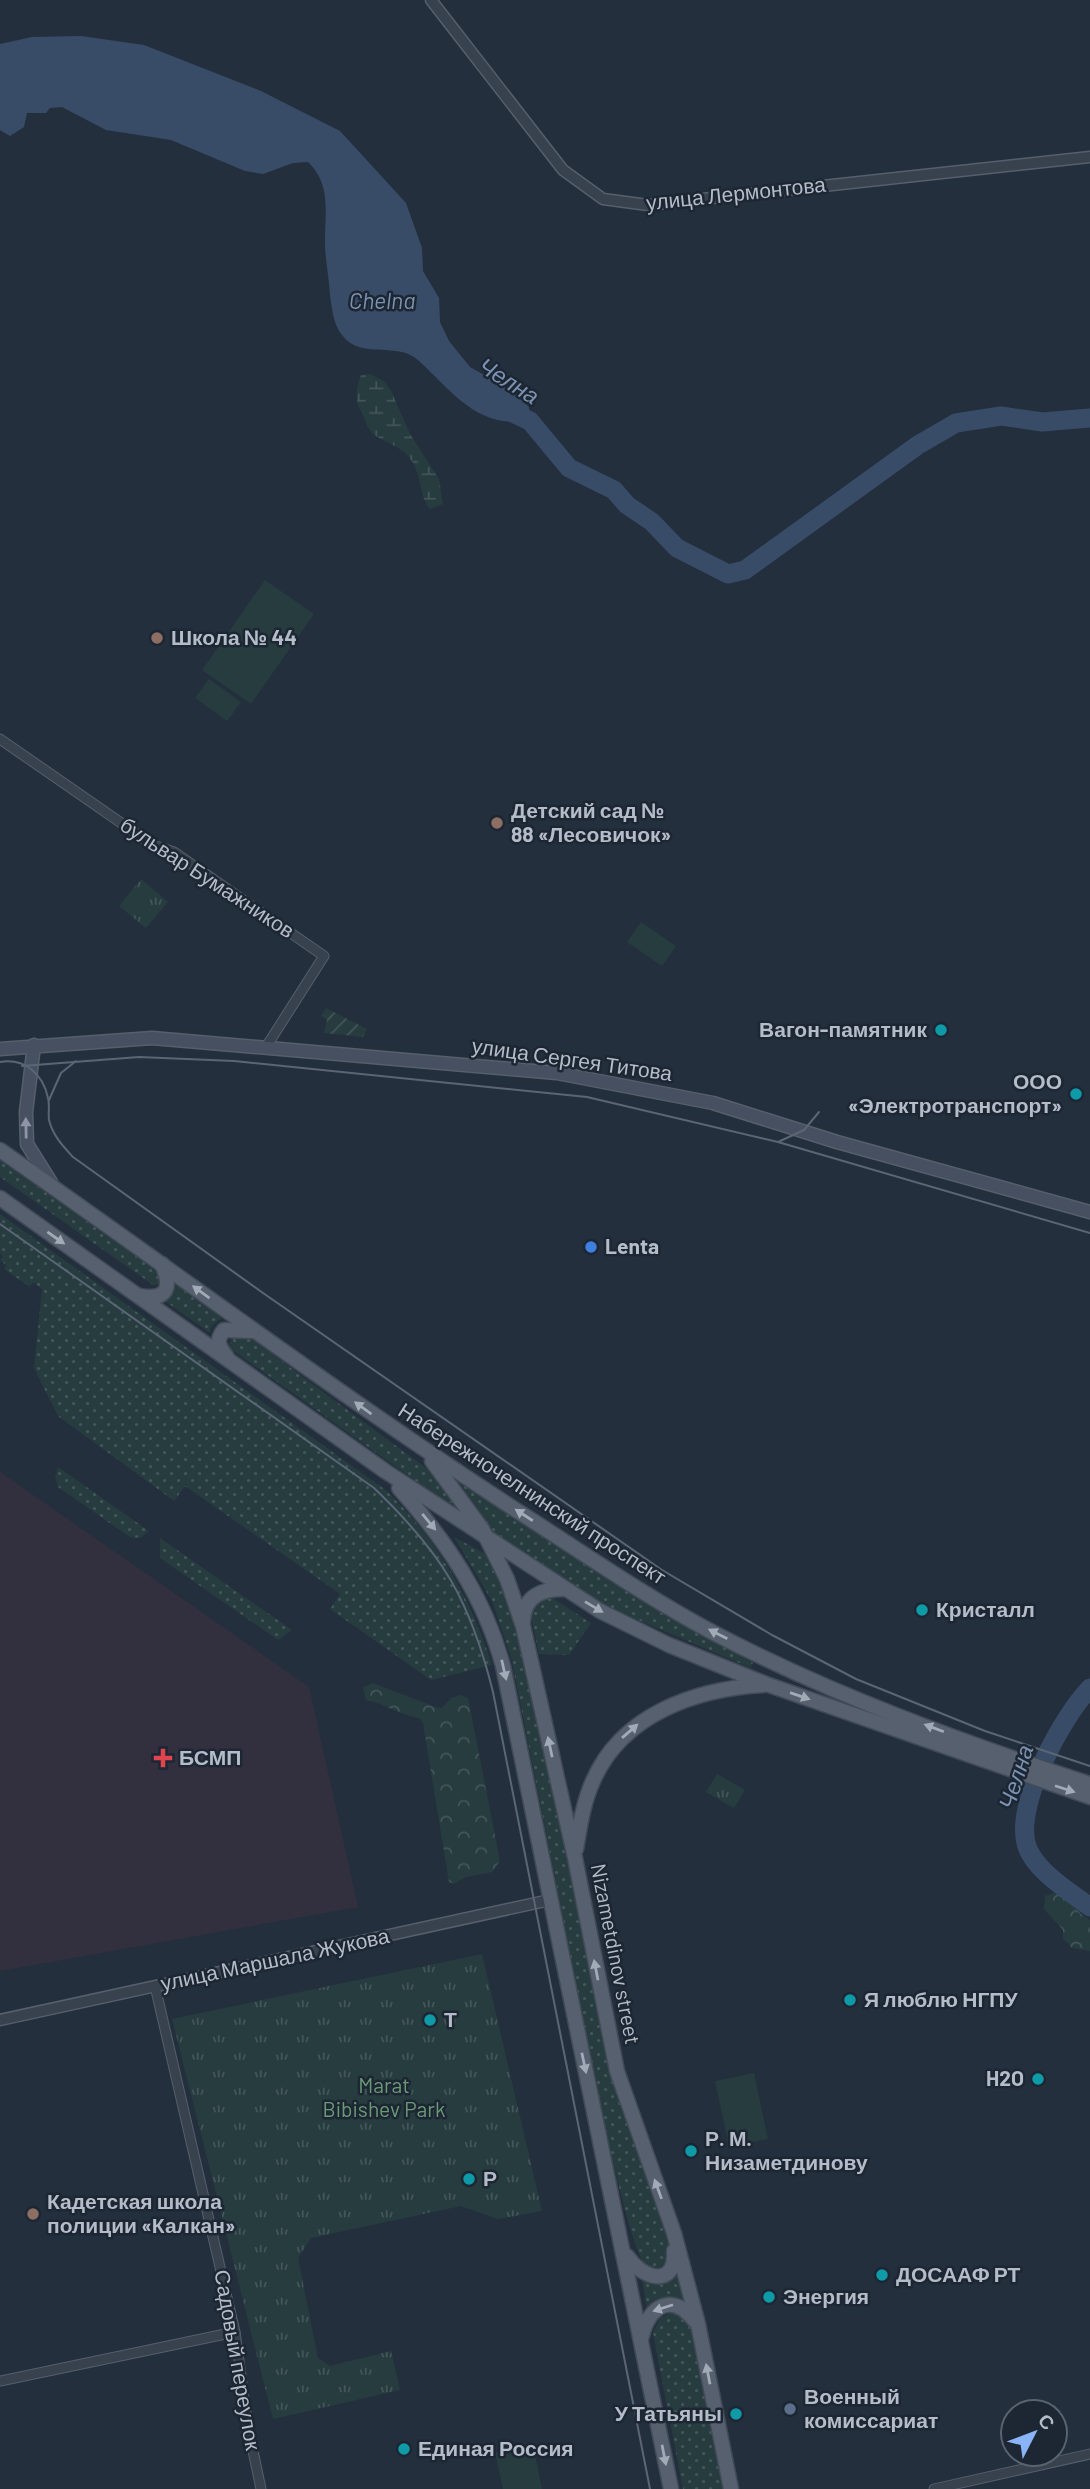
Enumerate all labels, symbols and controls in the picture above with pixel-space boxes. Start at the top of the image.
street label: улица Лермонтова [645,171,827,214]
water label: Chelna [349,286,415,314]
water label: Челна [474,351,545,409]
place label: Школа № 44 [171,624,297,649]
marker: Школа № 44 [149,630,165,646]
place label: Детский сад № 88 «Лесовичок» [511,797,671,846]
street label: бульвар Бумажников [116,811,300,942]
marker: Детский сад № 88 «Лесовичок» [489,815,505,831]
place label: Вагон-памятник [759,1016,927,1041]
marker: Вагон-памятник [933,1022,949,1038]
street label: улица Сергея Титова [470,1032,674,1085]
place label: ООО «Электротранспорт» [848,1068,1062,1117]
marker: ООО «Электротранспорт» [1068,1086,1084,1102]
one-way arrow [21,1117,32,1139]
one-way arrow [47,1231,65,1245]
place label: Lenta [605,1233,659,1258]
marker: Lenta [583,1239,599,1255]
one-way arrow [192,1285,210,1299]
street label: Набережночелнинский проспект [394,1397,672,1589]
one-way arrow [354,1401,372,1415]
one-way arrow [515,1508,533,1522]
one-way arrow [422,1513,437,1531]
place label: Кристалл [936,1596,1035,1621]
one-way arrow [584,1601,603,1613]
marker: Кристалл [914,1602,930,1618]
one-way arrow [707,1629,727,1641]
one-way arrow [499,1660,510,1682]
one-way arrow [790,1691,811,1702]
one-way arrow [923,1723,944,1734]
one-way arrow [622,1724,639,1739]
one-way arrow [545,1736,556,1758]
water label: Челна [992,1741,1039,1812]
place label: БСМП [179,1744,241,1769]
marker: БСМП [153,1748,173,1768]
one-way arrow [1055,1784,1076,1795]
street label: Nizametdinov street [587,1861,646,2046]
street label: улица Маршала Жукова [158,1922,392,1995]
one-way arrow [591,1959,602,1981]
place label: Я люблю НГПУ [864,1986,1018,2011]
marker: Я люблю НГПУ [842,1992,858,2008]
place label: Т [444,2006,457,2031]
marker: Т [422,2012,438,2028]
one-way arrow [578,2052,589,2074]
place label: H2O [986,2065,1024,2090]
marker: H2O [1030,2071,1046,2087]
park label: Marat Bibishev Park [323,2072,445,2121]
place label: Р. М. Низаметдинову [705,2125,868,2174]
marker: Р. М. Низаметдинову [683,2143,699,2159]
place label: Р [483,2165,497,2190]
marker: Р [461,2171,477,2187]
one-way arrow [652,2178,663,2199]
place label: Кадетская школа полиции «Калкан» [47,2188,236,2237]
marker: Кадетская школа полиции «Калкан» [25,2206,41,2222]
place label: ДОСААФ РТ [896,2261,1021,2286]
marker: ДОСААФ РТ [874,2267,890,2283]
street label: Садовый переулок [210,2268,267,2453]
place label: Энергия [783,2283,869,2308]
marker: Энергия [761,2289,777,2305]
one-way arrow [653,2304,674,2314]
one-way arrow [702,2363,713,2385]
place label: Военный комиссариат [804,2383,938,2432]
north arrow [999,2398,1069,2468]
place label: У Татьяны [615,2400,722,2425]
marker: Военный комиссариат [782,2401,798,2417]
marker: У Татьяны [728,2406,744,2422]
text: С [1034,2408,1060,2434]
place label: Единая Россия [418,2435,574,2460]
marker: Единая Россия [396,2441,412,2457]
one-way arrow [659,2444,670,2466]

